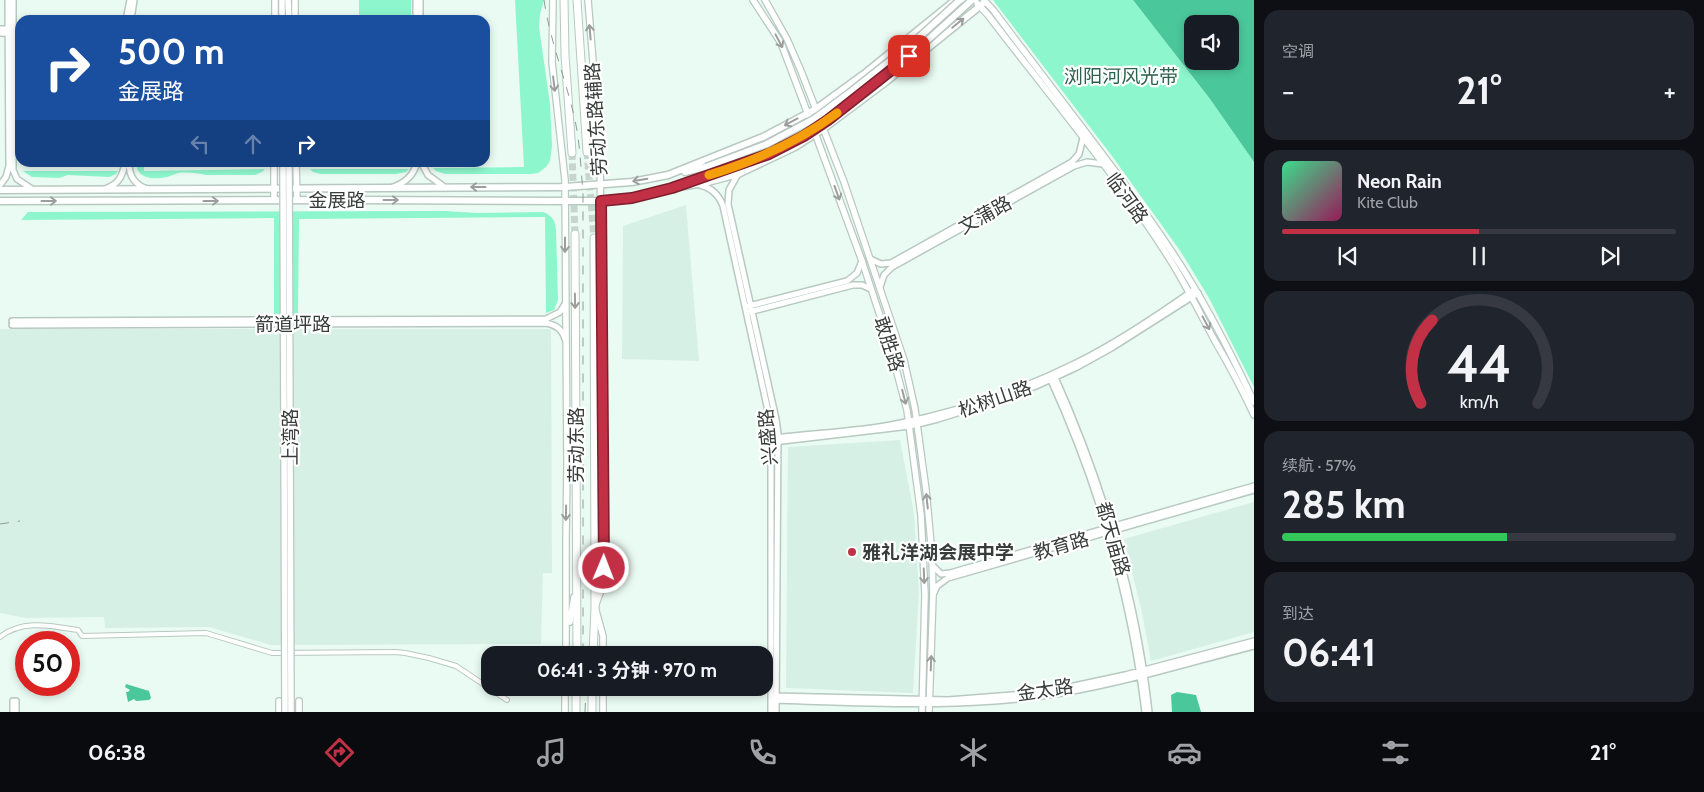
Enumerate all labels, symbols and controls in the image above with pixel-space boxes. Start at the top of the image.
map controls [1184,15,1239,70]
button: sound [1184,15,1239,70]
one-way arrow [951,18,964,29]
one-way arrow [586,24,595,40]
text: 500 m [118,30,225,73]
one-way arrow [774,34,784,49]
icon: right [35,35,100,100]
pin [888,35,930,77]
icon: arrive [895,42,923,70]
text: 空调 [1282,42,1314,61]
street label: 劳动东路辅路 [581,61,611,177]
park label: 浏阳河风光带 [1064,65,1178,88]
text: 21° [1456,67,1502,114]
text: − [1282,74,1294,108]
text: + [1664,74,1676,108]
one-way arrow [549,75,559,91]
text: 金展路 [118,78,184,105]
one-way arrow [783,117,798,127]
icon: left [186,130,214,158]
icon: ahead [239,130,267,158]
icon: right [292,130,320,158]
street label: 临河路 [1101,168,1153,228]
text: Neon Rain [1357,170,1442,193]
one-way arrow [632,176,648,186]
one-way arrow [470,182,486,191]
one-way arrow [833,185,842,200]
street label: 金展路 [308,189,366,212]
street label: 文蒲路 [954,191,1016,239]
text: Kite Club [1357,193,1418,212]
one-way arrow [382,195,399,205]
one-way arrow [40,196,56,206]
one-way arrow [202,196,219,206]
one-way arrow [560,237,570,253]
icon: previous [1334,242,1362,270]
icon: pause [1465,242,1493,270]
icon: next [1596,242,1624,270]
one-way arrow [570,292,580,308]
street label: 箭道坪路 [255,313,331,336]
street label: 敢胜路 [869,313,909,375]
one-way arrow [1202,315,1211,330]
text: 44 [1447,332,1511,395]
street label: 松树山路 [955,376,1035,422]
one-way arrow [900,389,909,405]
text: km/h [1459,391,1499,412]
street label: 劳动东路 [565,407,588,483]
street label: 上湾路 [279,408,302,466]
street label: 兴盛路 [754,408,782,466]
text: 续航 · 57% [1282,456,1356,475]
text: 285 km [1282,481,1405,528]
one-way arrow [922,493,932,509]
street label: 都天庙路 [1091,499,1135,579]
one-way arrow [561,504,571,521]
street label: 教育路 [1030,527,1092,565]
position arrow [577,541,629,593]
place label: 雅礼洋湖会展中学 [862,541,1014,564]
marker: 雅礼洋湖会展中学 [846,546,858,558]
one-way arrow [919,567,928,583]
text: 到达 [1282,604,1314,623]
text: 06:41 [1282,629,1376,676]
speed limit sign: 50 [15,631,80,696]
one-way arrow [926,656,936,672]
text: 06:41 · 3 分钟 · 970 m [537,659,717,682]
street label: 金太路 [1015,675,1075,705]
icon: directions [322,735,357,770]
icon: music [534,735,569,770]
icon: phone [745,735,780,770]
icon: climate [956,735,991,770]
icon: car [1167,735,1202,770]
icon: filters [1378,735,1413,770]
text: 06:38 [88,739,146,766]
text: 21° [1590,739,1616,766]

